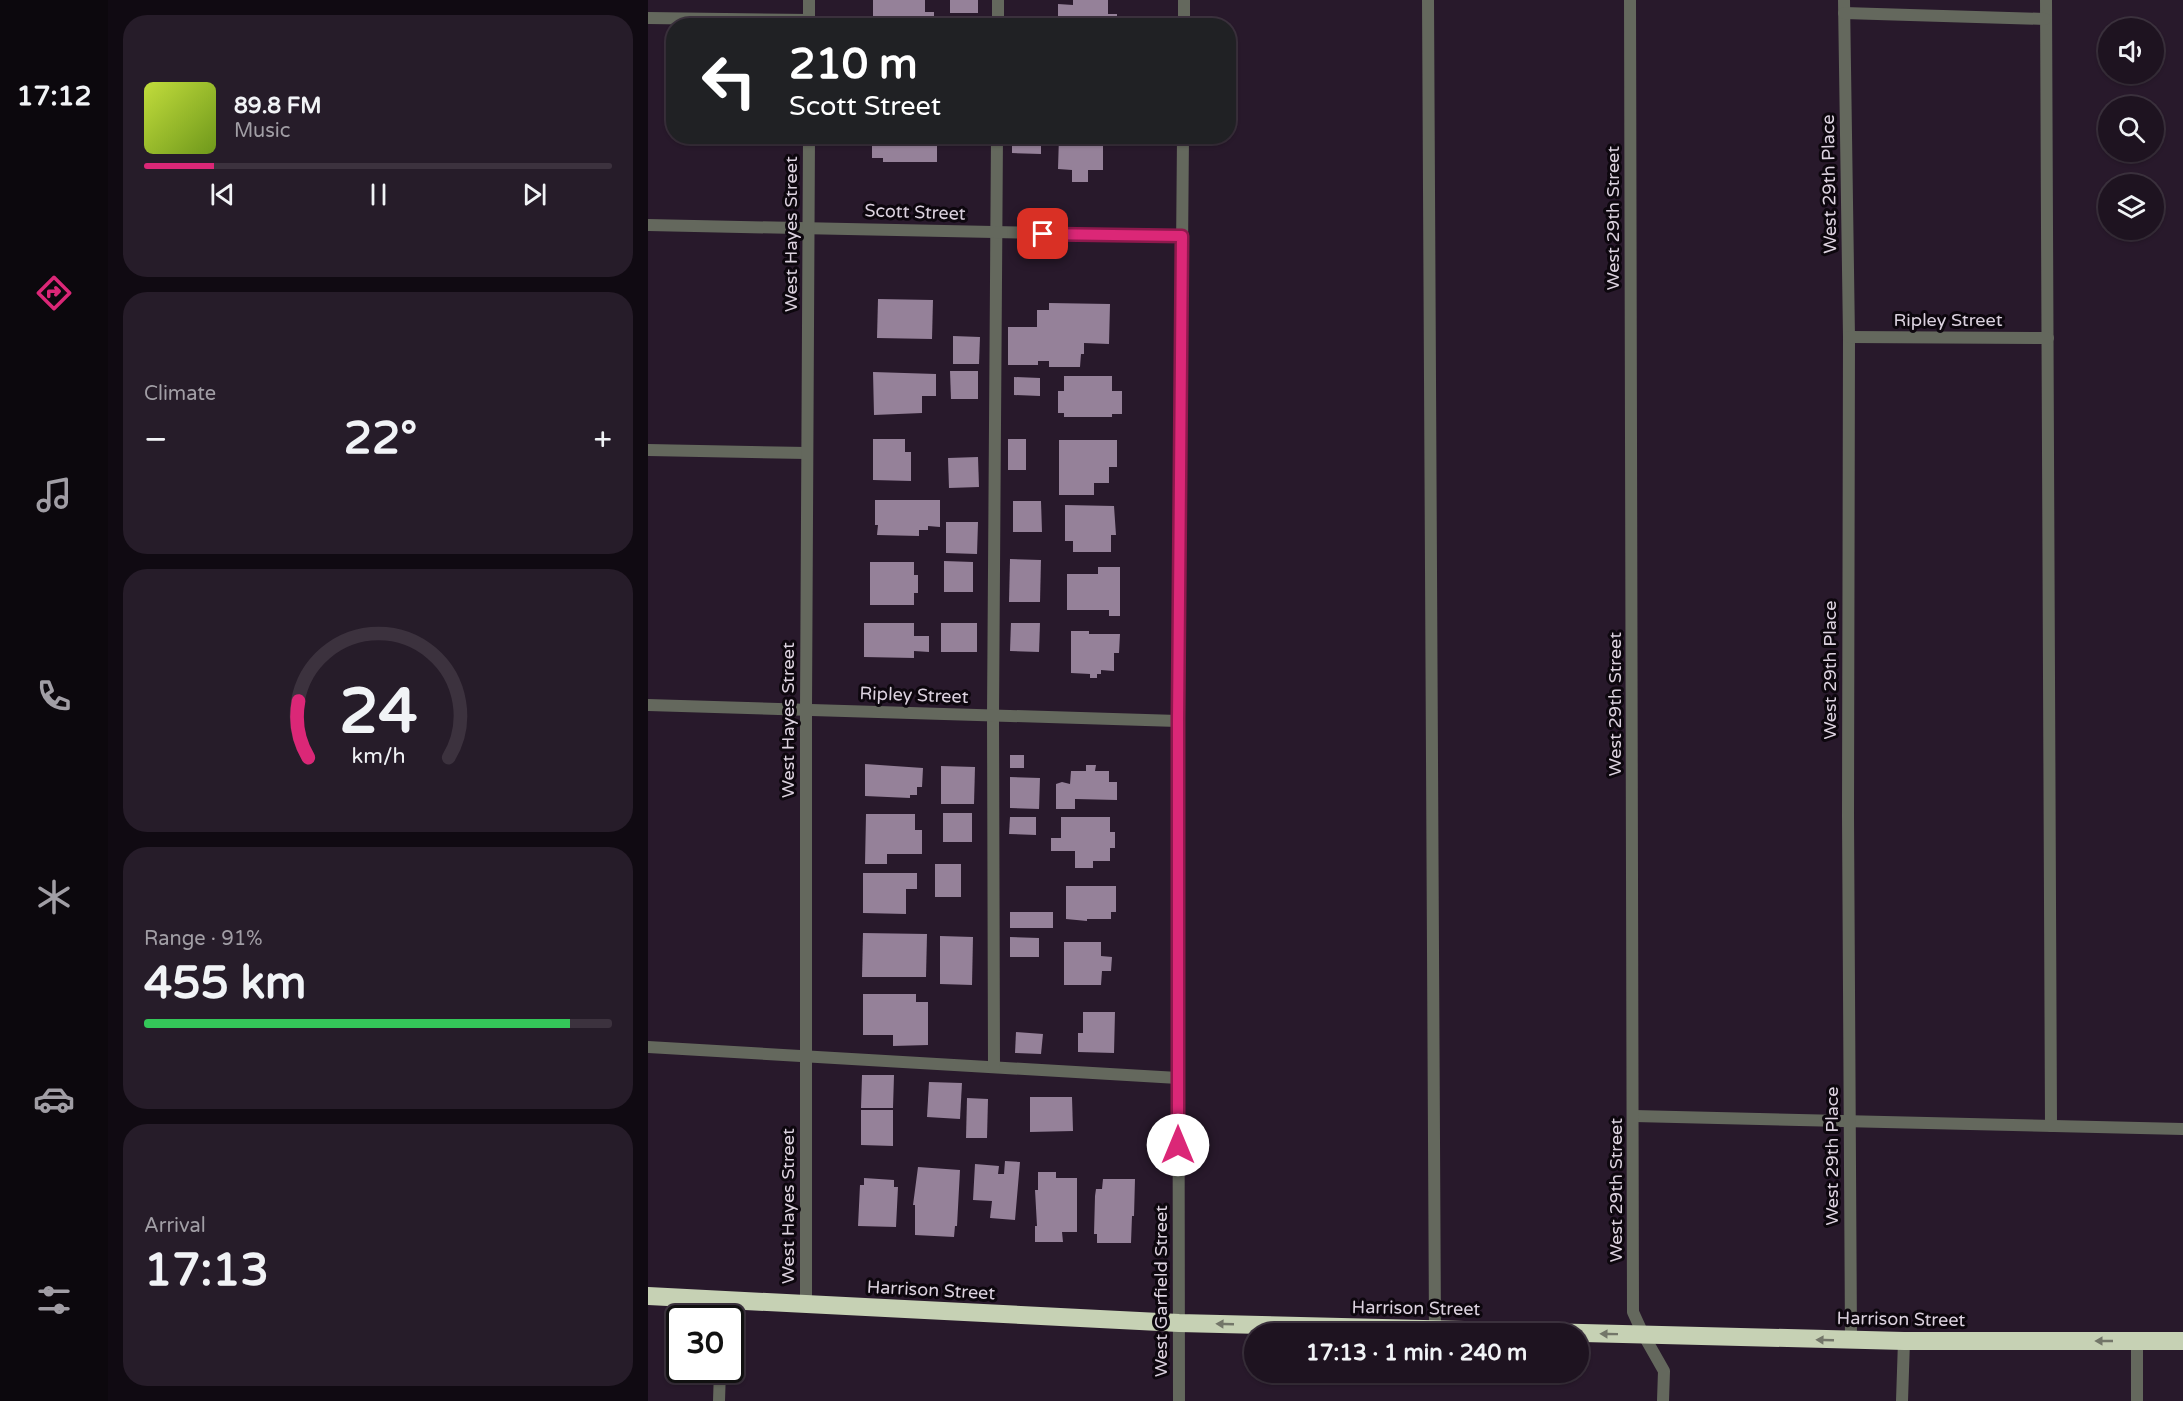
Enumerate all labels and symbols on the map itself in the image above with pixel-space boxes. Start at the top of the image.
street label: West 29th Place [1817,114,1841,254]
street label: West 29th Street [1602,146,1624,290]
street label: West Hayes Street [780,156,802,312]
street label: Scott Street [864,199,966,225]
pin [1017,208,1068,259]
street label: Ripley Street [1893,309,2003,331]
street label: West 29th Place [1819,600,1841,740]
street label: West 29th Street [1604,632,1626,776]
street label: West Hayes Street [777,642,799,798]
street label: Ripley Street [859,682,969,708]
street label: West 29th Place [1821,1086,1843,1226]
position arrow [1146,1113,1210,1177]
street label: West 29th Street [1605,1118,1627,1262]
street label: West Hayes Street [777,1128,799,1284]
street label: West Garfield Street [1150,1205,1172,1377]
street label: Harrison Street [866,1276,996,1304]
street label: Harrison Street [1351,1296,1481,1320]
speed limit sign: 30 [666,1305,744,1383]
street label: Harrison Street [1836,1307,1966,1331]
one-way arrow [1215,1320,1234,1329]
one-way arrow [1599,1329,1618,1339]
one-way arrow [1815,1335,1834,1344]
one-way arrow [2094,1336,2113,1346]

